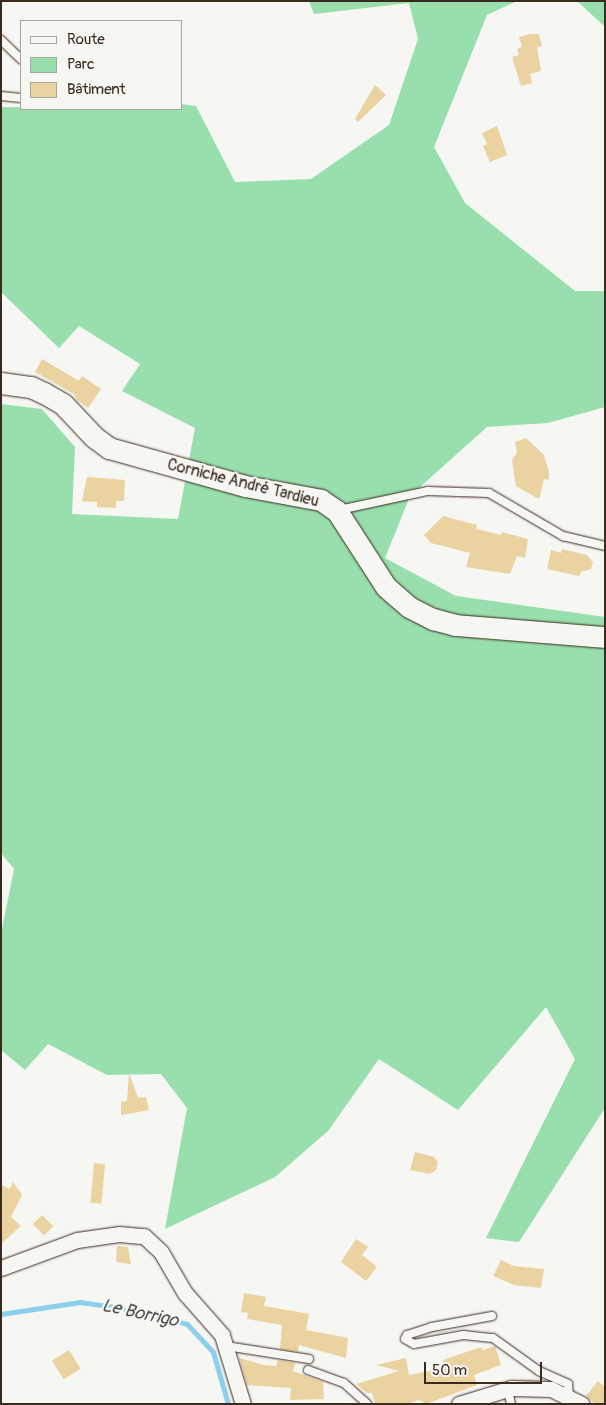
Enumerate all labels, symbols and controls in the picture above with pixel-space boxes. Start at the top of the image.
legend [20,20,182,110]
text: Route [67,30,105,49]
text: Parc [67,55,95,74]
text: Bâtiment [67,80,126,99]
street label: Corniche André Tardieu [165,455,321,511]
water label: Le Borrigo [100,1295,180,1333]
scale bar [426,1352,544,1384]
text: 50 m [432,1361,467,1380]

